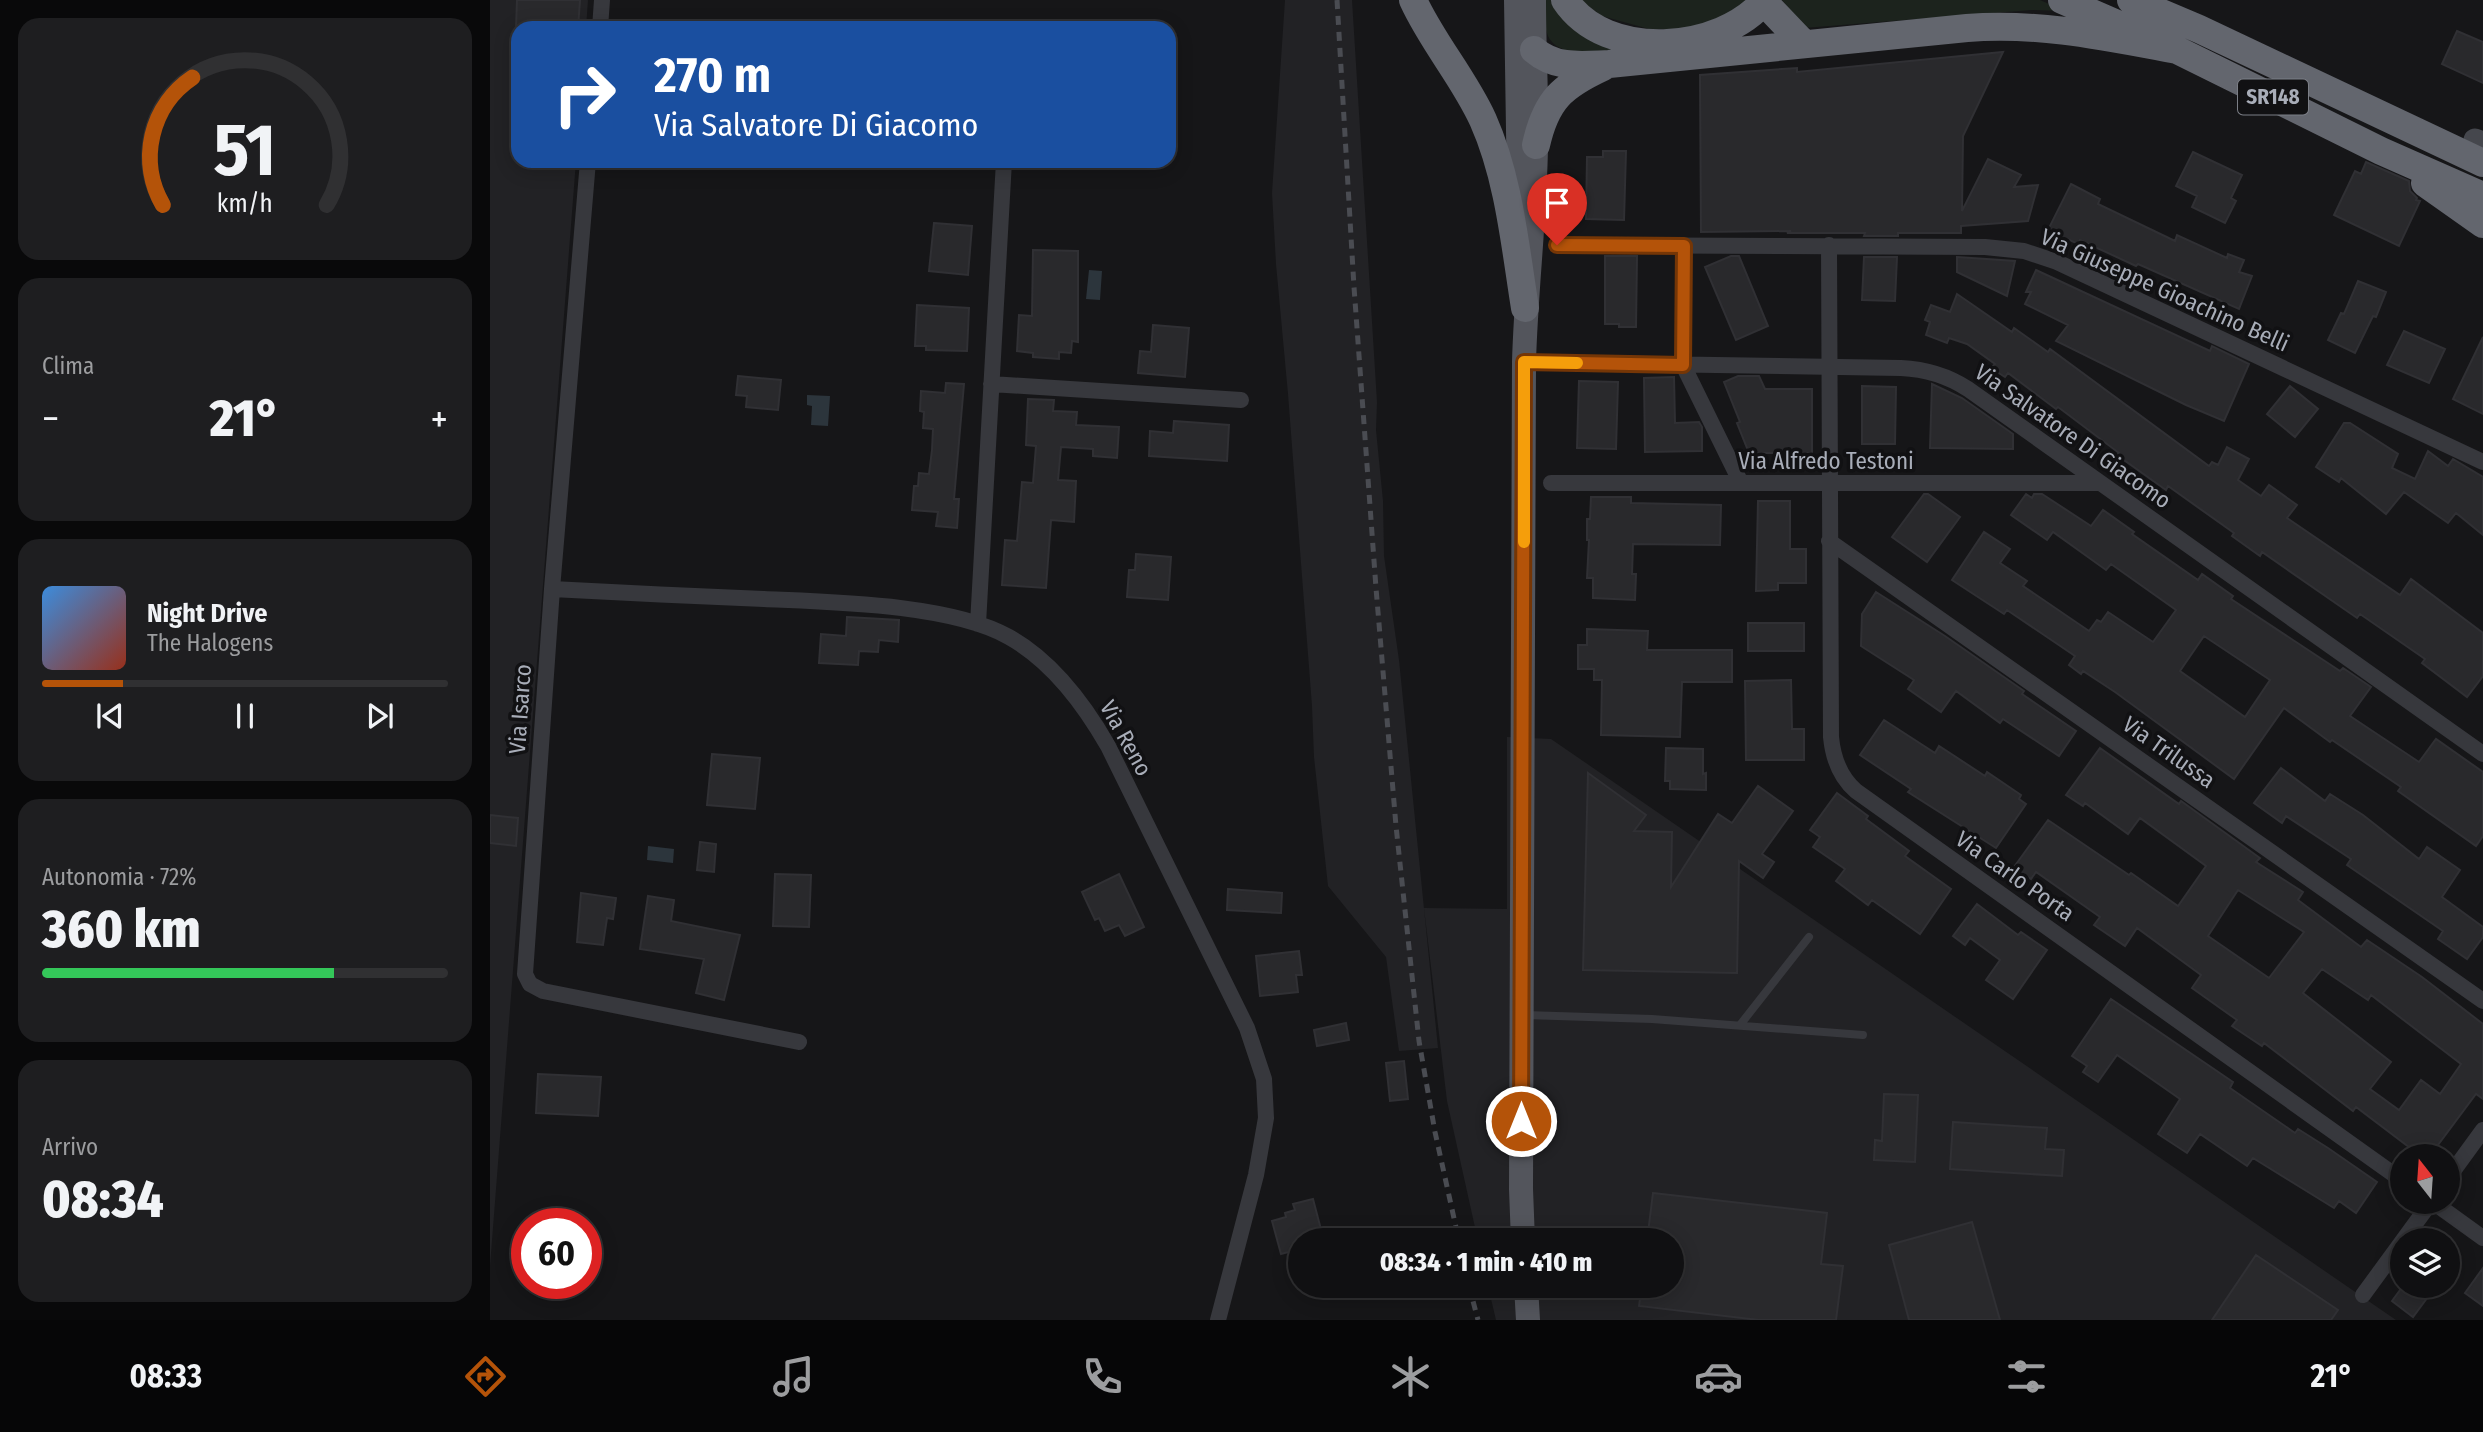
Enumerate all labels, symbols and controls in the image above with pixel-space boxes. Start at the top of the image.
text: 270 m [654,46,771,105]
icon: right [539,49,630,140]
road number: SR148 [2238,80,2308,114]
text: Via Salvatore Di Giacomo [654,106,978,144]
text: 51 [214,108,276,195]
pin [1527,173,1587,245]
icon: arrive [1538,184,1576,222]
text: km/h [217,189,273,219]
street label: Via Giuseppe Gioachino Belli [2036,223,2294,357]
text: Clima [42,352,94,380]
street label: Via Salvatore Di Giacomo [1969,358,2177,514]
text: 21° [210,387,280,450]
text: − [42,396,59,442]
text: + [431,396,448,442]
street label: Via Alfredo Testoni [1738,447,1914,475]
text: Night Drive [147,598,267,629]
text: The Halogens [147,629,273,657]
street label: Via Isarco [503,663,537,755]
street label: Via Reno [1094,695,1158,781]
icon: previous [91,697,129,735]
icon: pause [226,697,264,735]
icon: next [361,697,399,735]
street label: Via Trilussa [2117,710,2221,794]
street label: Via Carlo Porta [1950,825,2080,927]
text: Autonomia · 72% [42,863,196,891]
text: 360 km [42,898,201,961]
position arrow [1484,1084,1558,1158]
text: Arrivo [42,1133,98,1161]
north arrow [2390,1144,2460,1214]
map controls [2390,1144,2460,1298]
text: 08:34 [42,1168,164,1231]
speed limit sign: 60 [511,1208,602,1299]
button: layers [2390,1228,2460,1298]
text: 08:34 · 1 min · 410 m [1380,1247,1592,1278]
icon: directions [461,1352,510,1401]
icon: music [769,1352,818,1401]
icon: phone [1078,1352,1127,1401]
icon: climate [1386,1352,1435,1401]
icon: car [1694,1352,1743,1401]
icon: filters [2002,1352,2051,1401]
text: 08:33 [130,1357,202,1395]
text: 21° [2311,1357,2353,1395]

